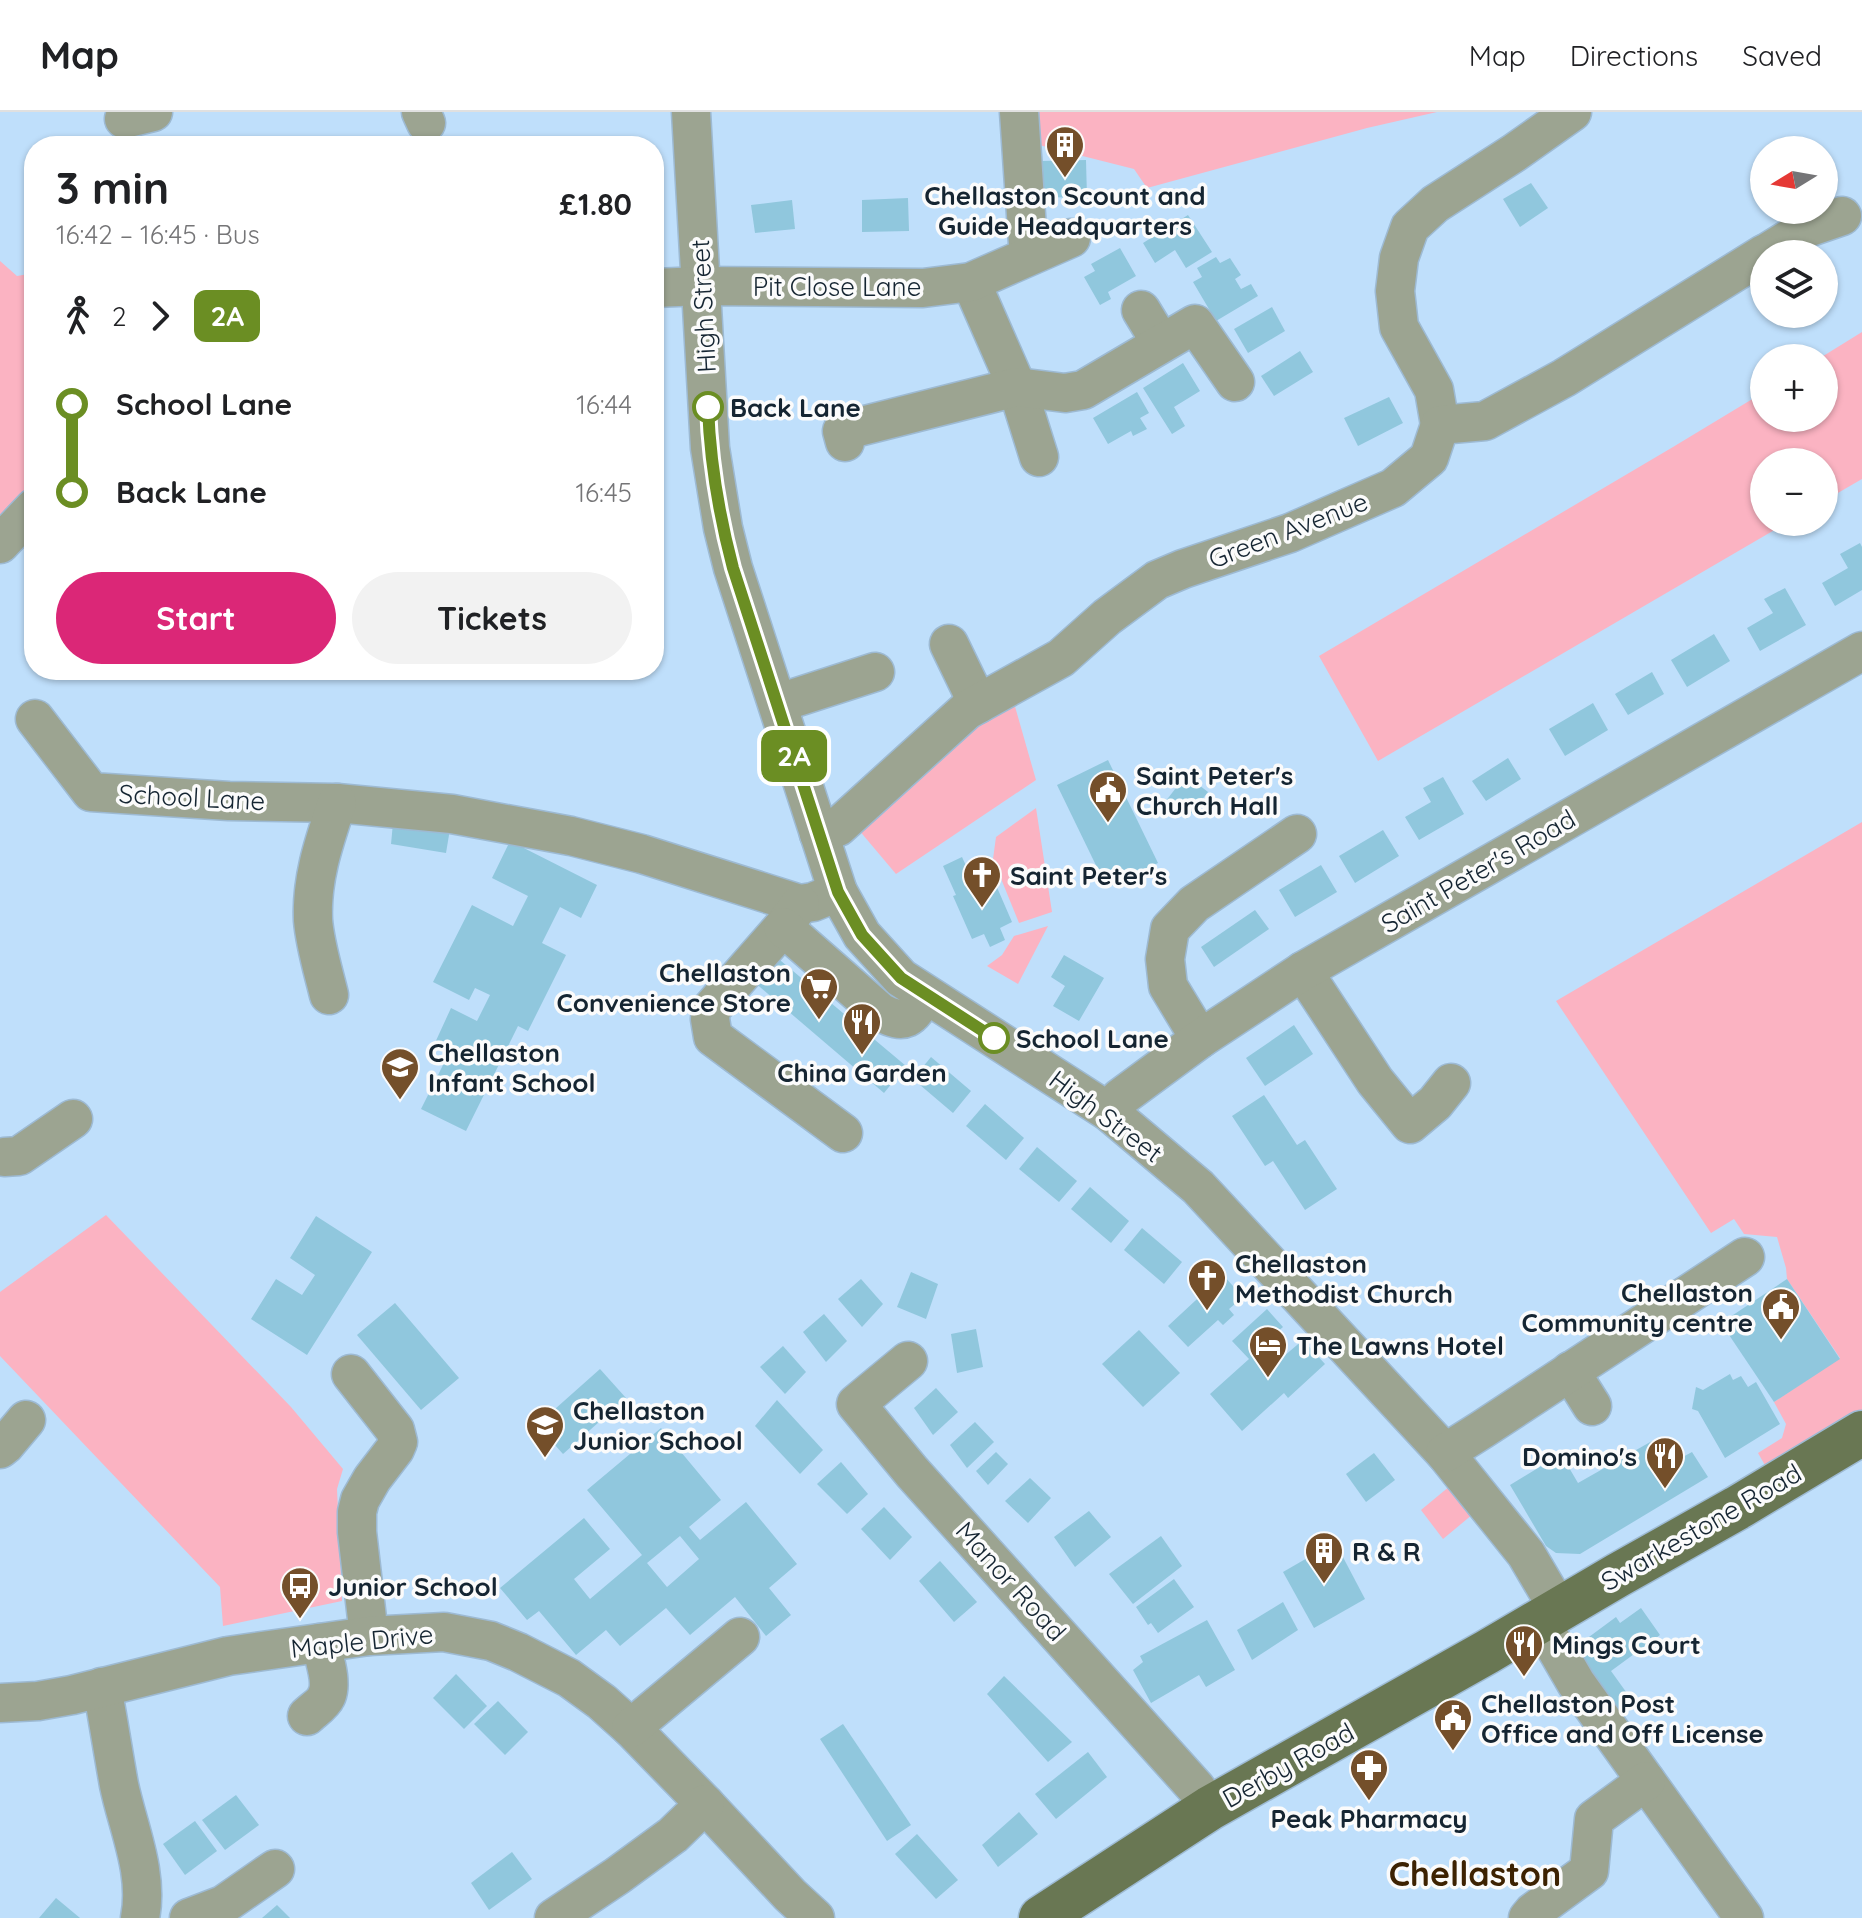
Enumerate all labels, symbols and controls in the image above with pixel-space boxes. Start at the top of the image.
text: Map [40,31,119,79]
text: Map [1469,38,1526,73]
text: Directions [1570,38,1698,73]
text: Saved [1742,38,1822,73]
building icon: Chellaston Scount and Guide Headquarters [1044,124,1086,179]
north arrow [1750,136,1838,224]
map controls [1750,136,1838,536]
text: 3 min [56,160,169,215]
place label: Chellaston Scount and Guide Headquarters [924,179,1206,242]
text: £1.80 [559,185,632,223]
text: 16:42 – 16:45 · Bus [56,218,260,251]
street label: High Street [683,239,723,373]
button: layers [1750,240,1838,328]
street label: Pit Close Lane [753,270,921,303]
icon: walk [56,294,100,338]
icon: forward [138,294,182,338]
text: 2A [210,298,244,333]
text: 2 [112,300,126,333]
button: + [1750,344,1838,432]
text: School Lane [116,385,292,423]
text: 16:44 [576,388,632,421]
place label: Back Lane [730,391,861,424]
marker: Back Lane [693,392,723,422]
button: − [1750,448,1838,536]
text: Back Lane [116,473,267,511]
text: 16:45 [575,476,632,509]
street label: Green Avenue [1204,485,1372,575]
button: Start [56,572,336,664]
button: Tickets [352,572,632,664]
line badge: 2A [758,730,830,782]
text: 2A [777,738,811,773]
place label: Saint Peter's Church Hall [1136,759,1293,822]
public building icon: Saint Peter's Church Hall [1087,769,1129,824]
street label: School Lane [118,777,266,817]
street label: Saint Peter's Road [1375,802,1581,940]
church icon: Saint Peter's [961,854,1003,909]
place label: Saint Peter's [1010,859,1167,892]
place label: Chellaston Convenience Store [556,956,791,1019]
supermarket icon: Chellaston Convenience Store [798,966,840,1021]
restaurant icon: China Garden [841,1001,883,1056]
place label: School Lane [1016,1022,1169,1055]
marker: School Lane [979,1023,1009,1053]
place label: Chellaston Infant School [428,1036,596,1099]
school or university icon: Chellaston Infant School [379,1046,421,1101]
place label: China Garden [777,1056,947,1089]
street label: High Street [1043,1063,1169,1169]
place label: Chellaston Methodist Church [1235,1247,1453,1310]
church icon: Chellaston Methodist Church [1186,1257,1228,1312]
place label: Chellaston Community centre [1521,1276,1753,1339]
public building icon: Chellaston Community centre [1760,1286,1802,1341]
hotel icon: The Lawns Hotel [1247,1324,1289,1379]
place label: The Lawns Hotel [1296,1329,1504,1362]
place label: Chellaston Junior School [573,1394,743,1457]
school or university icon: Chellaston Junior School [524,1404,566,1459]
restaurant icon: Domino's [1644,1435,1686,1490]
place label: Domino's [1522,1440,1637,1473]
street label: Swarkestone Road [1595,1456,1807,1598]
street label: Manor Road [949,1514,1073,1648]
building icon: R & R [1303,1530,1345,1585]
place label: R & R [1352,1535,1421,1568]
bus stop icon: Junior School [279,1565,321,1620]
place label: Junior School [328,1570,498,1603]
street label: Maple Drive [289,1617,435,1665]
restaurant icon: Mings Court [1503,1623,1545,1678]
place label: Mings Court [1552,1628,1701,1661]
place label: Chellaston Post Office and Off License [1481,1687,1764,1750]
public building icon: Chellaston Post Office and Off License [1432,1697,1474,1752]
street label: Derby Road [1216,1715,1360,1815]
pharmacy icon: Peak Pharmacy [1348,1747,1390,1802]
place label: Peak Pharmacy [1271,1802,1467,1835]
district label: Chellaston [1389,1852,1561,1895]

